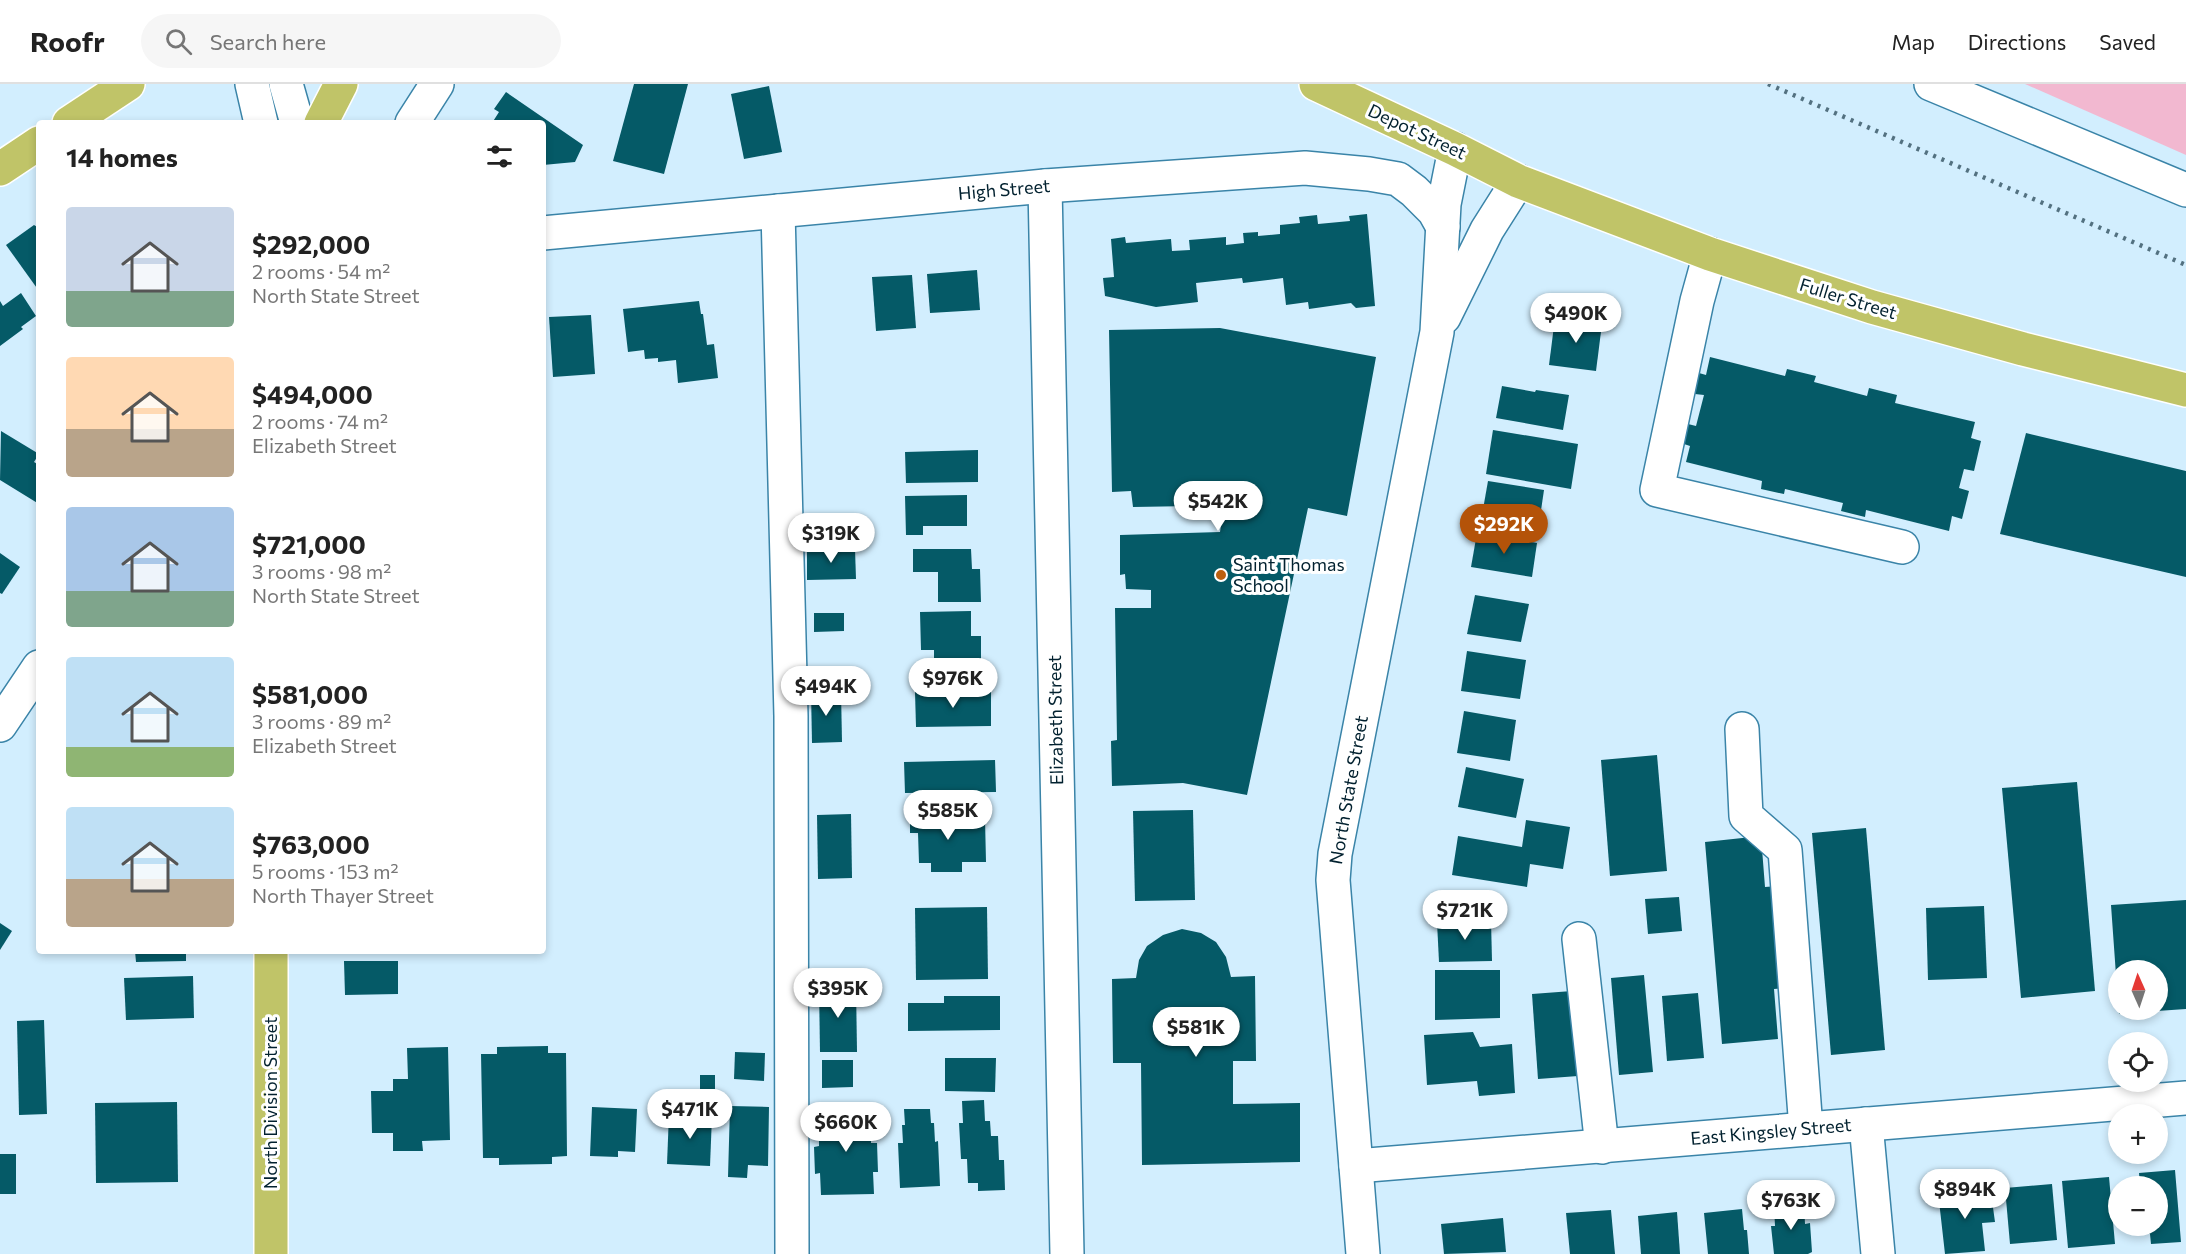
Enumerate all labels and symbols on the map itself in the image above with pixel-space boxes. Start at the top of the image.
street label: Depot Street [1365,99,1470,163]
street label: High Street [957,174,1051,204]
street label: Fuller Street [1797,273,1899,323]
pin: $490K [1534,293,1618,344]
pin: $542K [1176,481,1260,532]
pin: $292K [1462,504,1546,555]
pin: $319K [789,513,873,564]
place label: Saint Thomas School [1233,553,1345,596]
marker: Saint Thomas School [1214,568,1228,582]
street label: Elizabeth Street [1043,655,1067,785]
pin: $976K [911,658,995,709]
pin: $494K [784,666,868,717]
street label: North State Street [1324,714,1372,866]
pin: $585K [906,790,990,841]
pin: $721K [1423,890,1507,941]
north arrow [2108,960,2168,1020]
pin: $395K [796,968,880,1019]
pin: $581K [1154,1007,1238,1058]
street label: North Division Street [259,1017,281,1189]
pin: $471K [648,1089,732,1140]
pin: $660K [804,1102,888,1153]
street label: East Kingsley Street [1690,1113,1852,1149]
pin: $894K [1923,1169,2007,1220]
pin: $763K [1749,1180,1833,1231]

